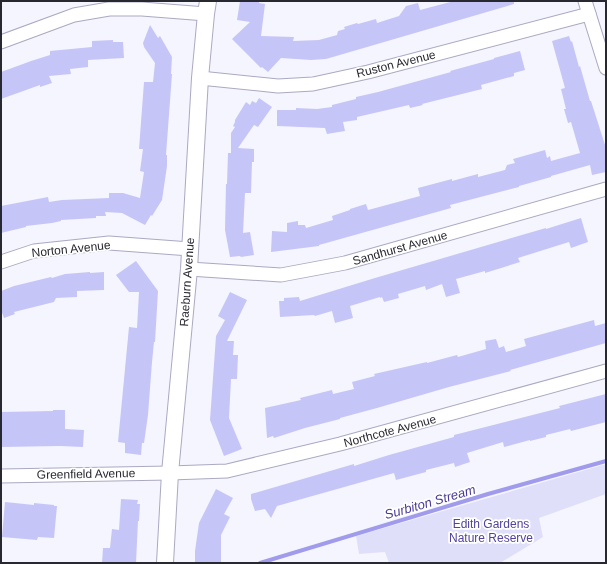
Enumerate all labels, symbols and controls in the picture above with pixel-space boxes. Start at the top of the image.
street label: Ruston Avenue [355,47,437,81]
street label: Sandhurst Avenue [351,228,449,268]
street label: Raeburn Avenue [177,237,197,327]
street label: Norton Avenue [31,238,111,260]
street label: Northcote Avenue [342,412,438,450]
street label: Greenfield Avenue [37,466,136,482]
water label: Surbiton Stream [383,482,477,522]
park label: Edith Gardens Nature Reserve [449,517,533,545]

